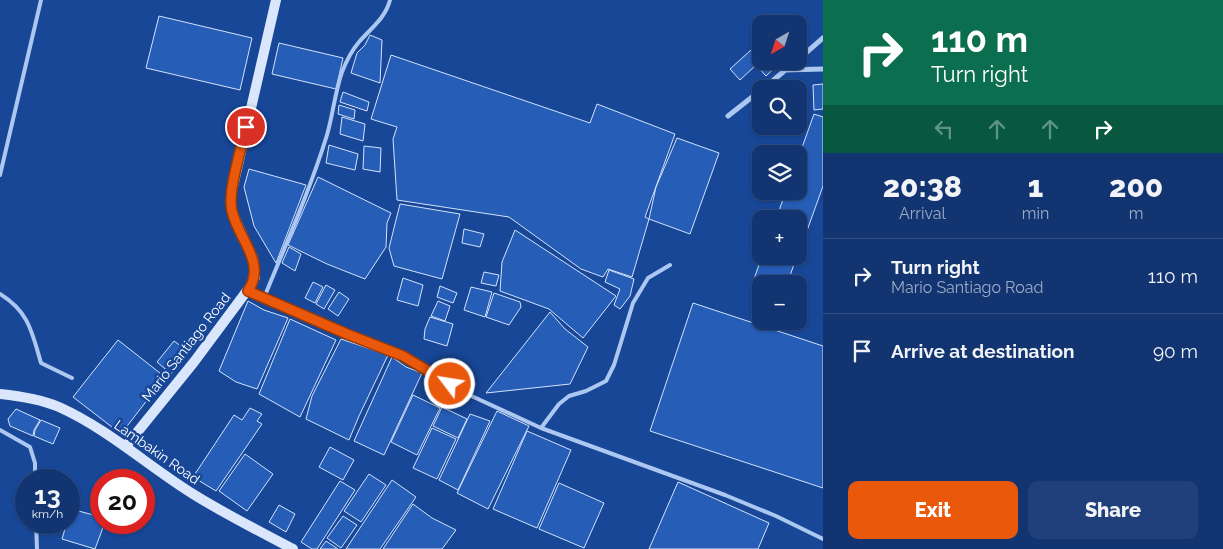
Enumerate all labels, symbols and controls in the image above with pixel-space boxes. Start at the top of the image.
north arrow [752,15,808,70]
map controls [752,15,807,330]
text: 110 m [931,19,1028,60]
icon: right [848,20,913,85]
text: Turn right [931,61,1028,87]
button: search [752,80,807,135]
pin [225,106,267,148]
icon: arrive [232,113,260,141]
icon: left [930,115,958,143]
icon: ahead [983,115,1011,143]
icon: ahead [1036,115,1064,143]
icon: right [1089,115,1117,143]
button: layers [752,145,807,200]
text: 20:38 [883,169,962,204]
text: 1 [1028,169,1043,204]
text: 200 [1109,169,1163,204]
text: Arrival [899,204,946,223]
text: min [1022,204,1049,223]
text: m [1129,204,1144,223]
button: + [752,210,807,265]
text: Turn right [891,256,980,278]
icon: right [848,262,876,290]
text: 110 m [1148,265,1198,287]
button: − [752,275,807,330]
text: Mario Santiago Road [891,278,1044,297]
street label: Mario Santiago Road [139,289,233,405]
icon: arrive [848,337,876,365]
text: Arrive at destination [891,340,1075,362]
text: 90 m [1153,340,1198,362]
position arrow [423,357,475,409]
street label: Lambakin Road [111,417,203,487]
speed limit sign: 20 [90,469,155,534]
text: 13 [34,480,61,510]
button: Exit [848,481,1018,539]
button: Share [1028,481,1198,539]
text: km/h [32,507,63,521]

